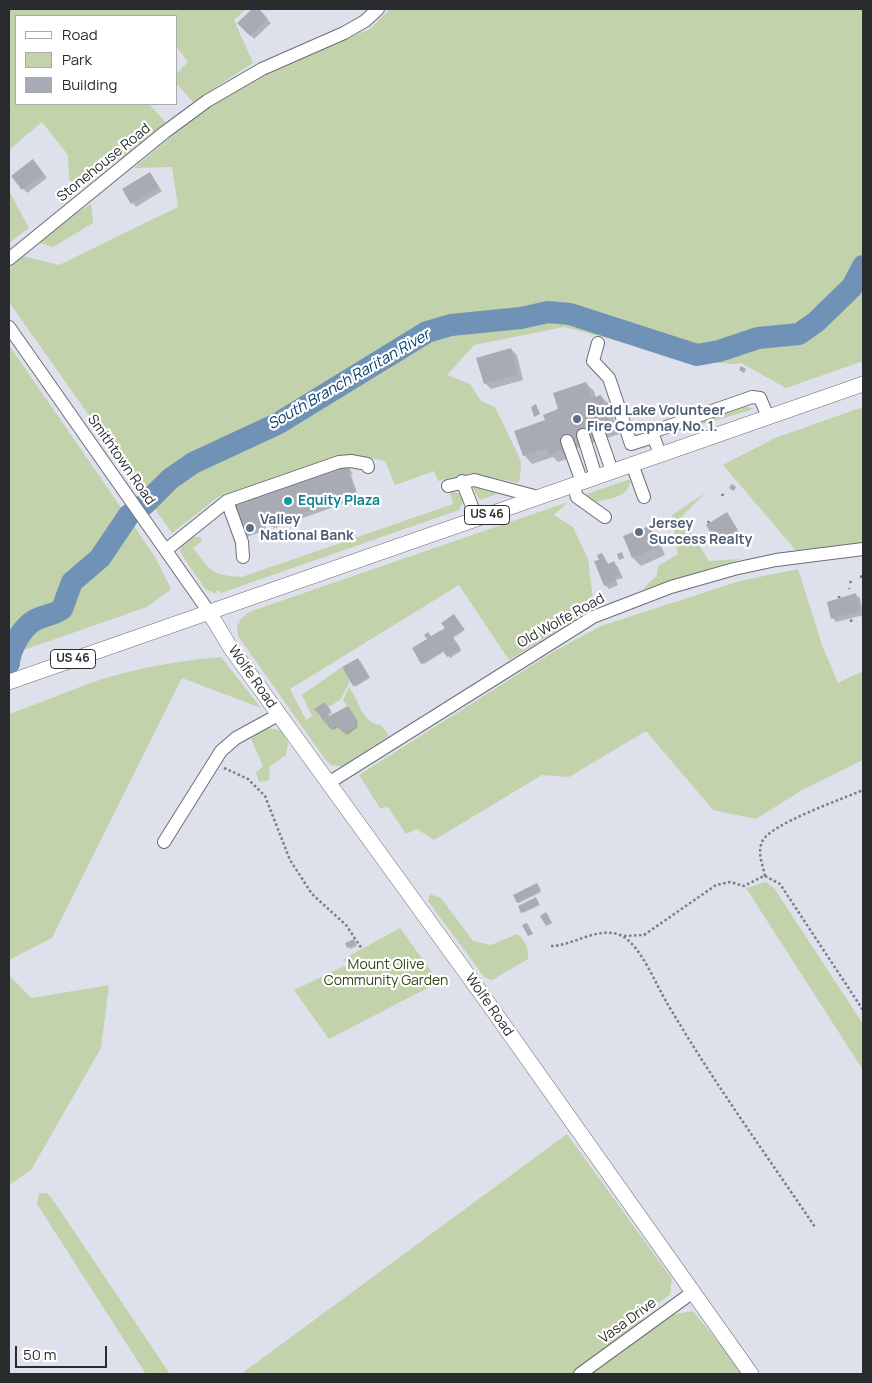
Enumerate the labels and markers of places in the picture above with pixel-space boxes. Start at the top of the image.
place label: Budd Lake Volunteer Fire Compnay No. 1. [587,403,725,436]
marker: Budd Lake Volunteer Fire Compnay No. 1. [571,413,583,425]
place label: Equity Plaza [298,493,380,509]
marker: Equity Plaza [282,495,294,507]
place label: Valley National Bank [260,512,353,544]
place label: Jersey Success Realty [649,516,752,548]
marker: Valley National Bank [244,522,256,534]
marker: Jersey Success Realty [633,526,645,538]

